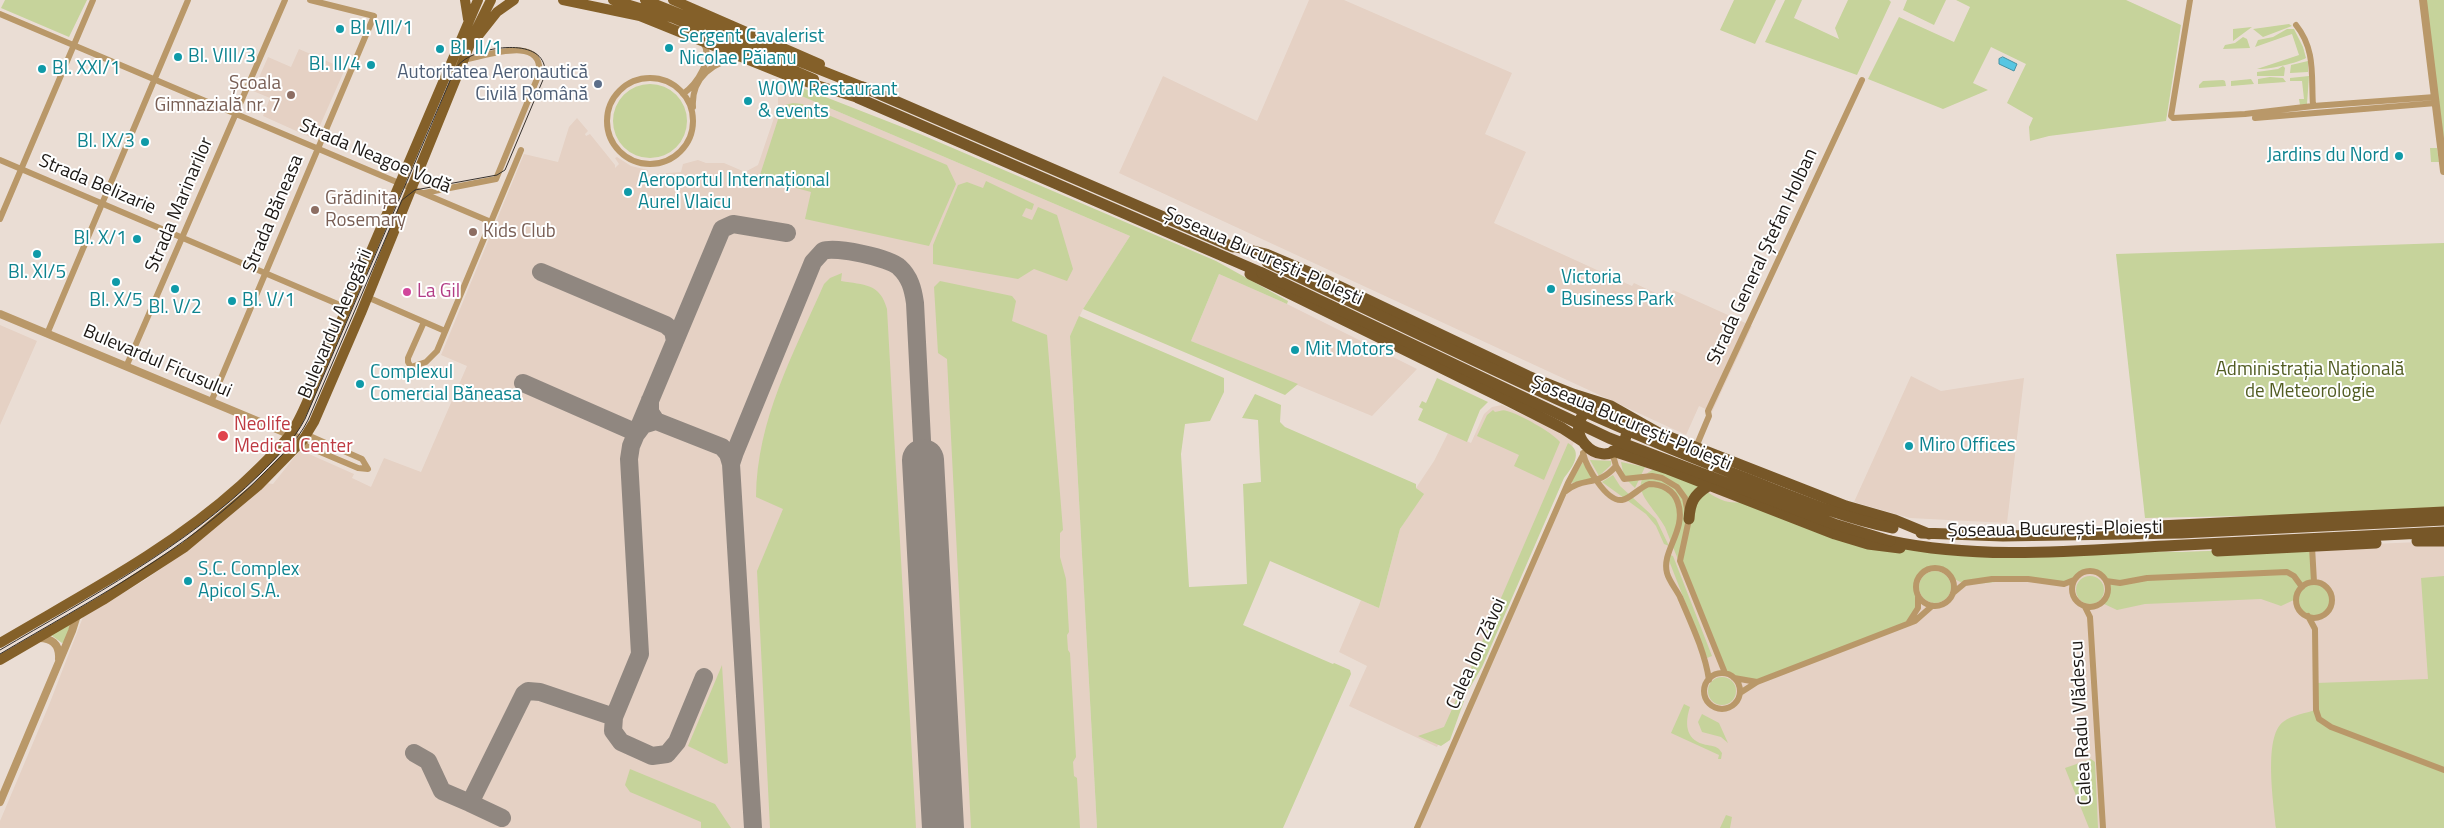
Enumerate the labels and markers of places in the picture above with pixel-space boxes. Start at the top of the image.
place label: Bl. VII/1 [350,18,413,40]
marker: Bl. VII/1 [334,23,346,35]
place label: Sergent Cavalerist Nicolae Păianu [679,26,824,70]
place label: Bl. II/1 [450,38,502,60]
marker: Sergent Cavalerist Nicolae Păianu [663,42,675,54]
marker: Bl. II/1 [434,43,446,55]
place label: Bl. VIII/3 [188,46,256,68]
marker: Bl. VIII/3 [172,51,184,63]
place label: Bl. II/4 [309,54,361,76]
place label: Bl. XXI/1 [52,58,121,80]
marker: Bl. II/4 [365,59,377,71]
place label: Autoritatea Aeronautică Civilă Română [397,62,588,106]
marker: Bl. XXI/1 [36,63,48,75]
place label: Școala Gimnazială nr. 7 [154,73,281,117]
marker: Autoritatea Aeronautică Civilă Română [592,78,604,90]
place label: WOW Restaurant & events [758,79,897,123]
marker: Școala Gimnazială nr. 7 [285,89,297,101]
marker: WOW Restaurant & events [742,95,754,107]
place label: Bl. IX/3 [77,131,135,153]
marker: Bl. IX/3 [139,136,151,148]
place label: Jardins du Nord [2267,145,2389,167]
marker: Jardins du Nord [2393,150,2405,162]
place label: Aeroportul Internațional Aurel Vlaicu [638,170,830,214]
marker: Aeroportul Internațional Aurel Vlaicu [622,186,634,198]
place label: Grădinița Rosemary [325,188,406,232]
marker: Grădinița Rosemary [309,204,321,216]
place label: Kids Club [483,221,556,243]
marker: Kids Club [467,226,479,238]
place label: Bl. X/1 [74,228,127,250]
marker: Bl. X/1 [131,233,143,245]
marker: Bl. XI/5 [31,248,43,260]
place label: Bl. XI/5 [8,262,66,284]
place label: Victoria Business Park [1561,267,1674,311]
marker: Bl. X/5 [110,276,122,288]
place label: La Gil [417,281,460,303]
marker: Bl. V/2 [169,283,181,295]
marker: Victoria Business Park [1545,283,1557,295]
marker: La Gil [401,286,413,298]
place label: Bl. X/5 [89,290,143,312]
place label: Bl. V/1 [242,290,295,312]
marker: Bl. V/1 [226,295,238,307]
place label: Bl. V/2 [148,297,202,319]
place label: Mit Motors [1305,339,1394,361]
marker: Mit Motors [1289,344,1301,356]
place label: Complexul Comercial Băneasa [370,362,522,406]
marker: Complexul Comercial Băneasa [354,378,366,390]
place label: Neolife Medical Center [234,414,353,458]
marker: Neolife Medical Center [216,429,230,443]
place label: Miro Offices [1919,435,2016,457]
marker: Miro Offices [1903,440,1915,452]
place label: S.C. Complex Apicol S.A. [198,559,299,603]
marker: S.C. Complex Apicol S.A. [182,575,194,587]

